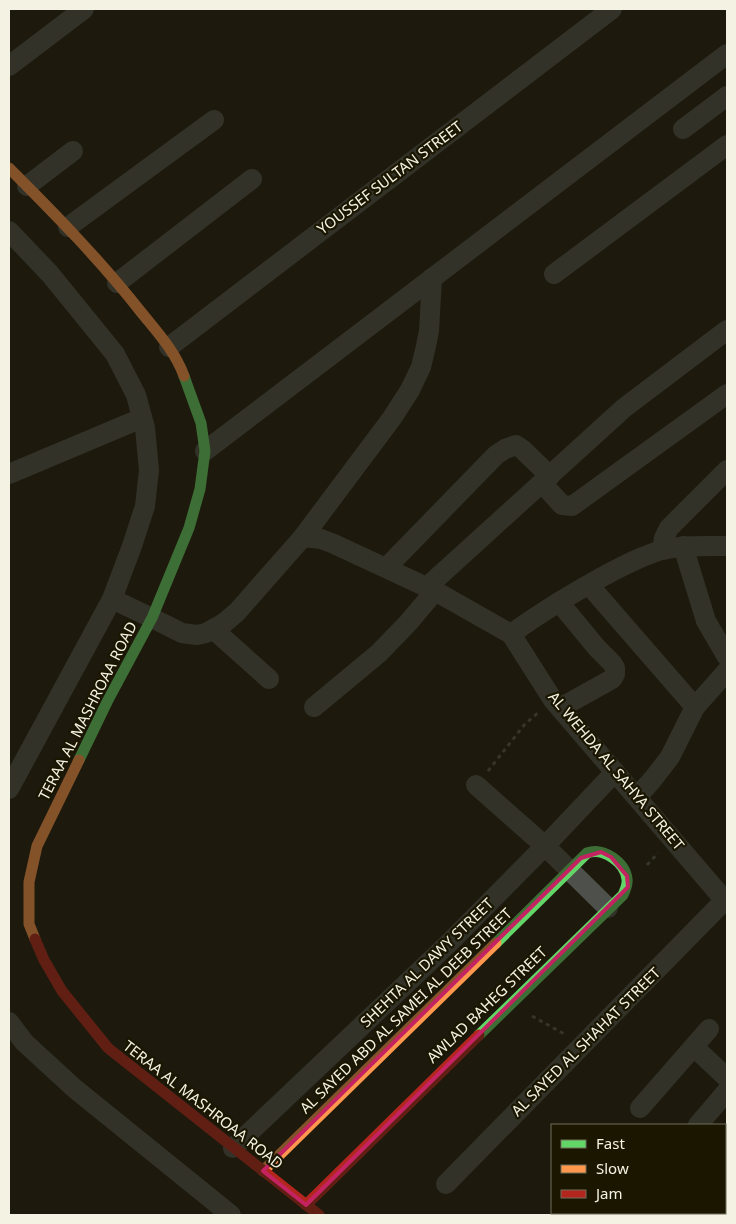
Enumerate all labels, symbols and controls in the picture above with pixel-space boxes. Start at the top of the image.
street label: YOUSSEF SULTAN STREET [313,115,467,239]
street label: TERAA AL MASHROAA ROAD [33,618,141,803]
street label: AL WEHDA AL SAHYA STREET [544,687,690,854]
street label: SHEHTA AL DAWY STREET [355,893,498,1031]
street label: AL SAYED ABD AL SAMEI AL DEEB STREET [295,903,516,1117]
street label: AWLAD BAHEG STREET [422,941,551,1067]
street label: AL SAYED AL SHAHAT STREET [506,962,665,1120]
street label: TERAA AL MASHROAA ROAD [119,1035,288,1173]
legend [551,1124,726,1214]
text: Fast [596,1133,625,1153]
text: Slow [596,1158,629,1178]
text: Jam [594,1183,623,1203]

